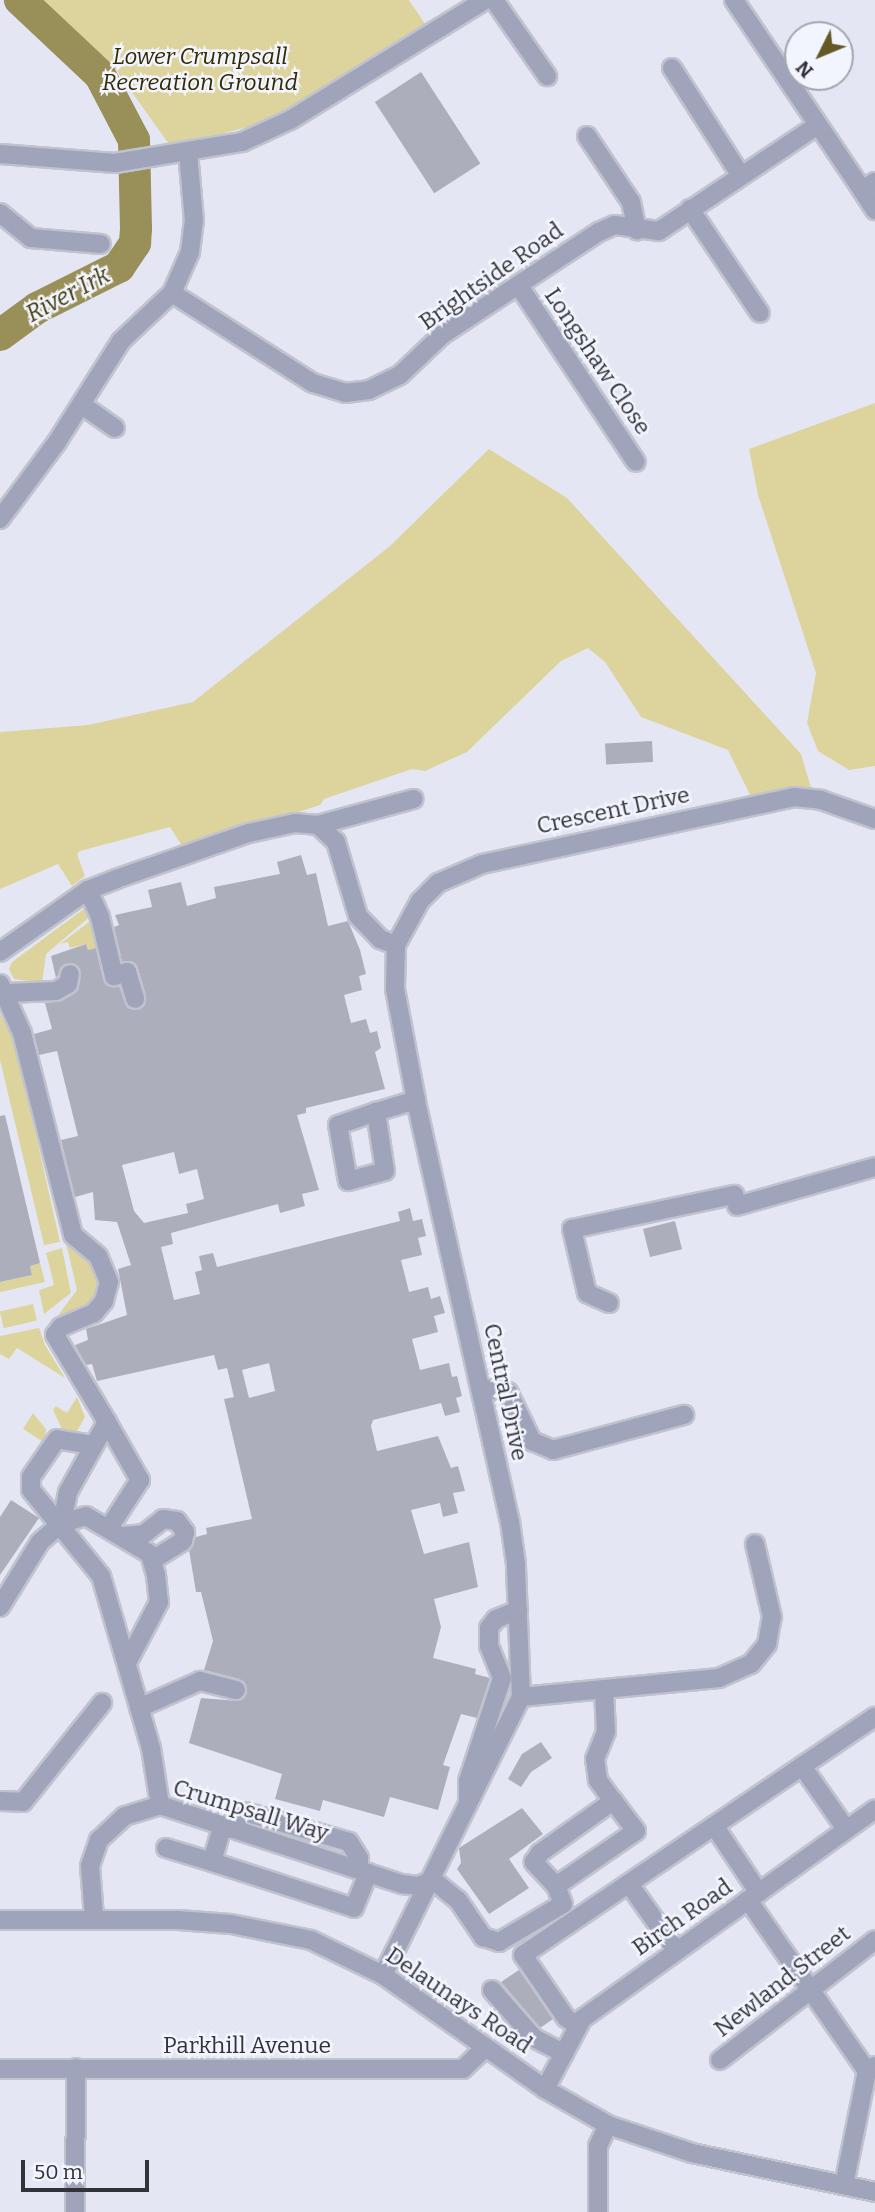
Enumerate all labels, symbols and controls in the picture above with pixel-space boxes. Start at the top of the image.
north arrow [784,21,854,91]
park label: Lower Crumpsall Recreation Ground [102,42,298,96]
text: N [791,56,818,83]
street label: Brightside Road [414,216,568,336]
water label: River Irk [21,261,115,329]
street label: Longshaw Close [539,283,657,439]
street label: Crescent Drive [534,780,692,840]
street label: Central Drive [478,1321,534,1463]
street label: Crumpsall Way [170,1773,332,1847]
street label: Birch Road [627,1873,737,1961]
street label: Newland Street [709,1919,855,2043]
street label: Delaunays Road [381,1941,537,2059]
street label: Parkhill Avenue [163,2031,331,2059]
scale bar [24,2146,152,2190]
text: 50 m [34,2159,83,2185]

